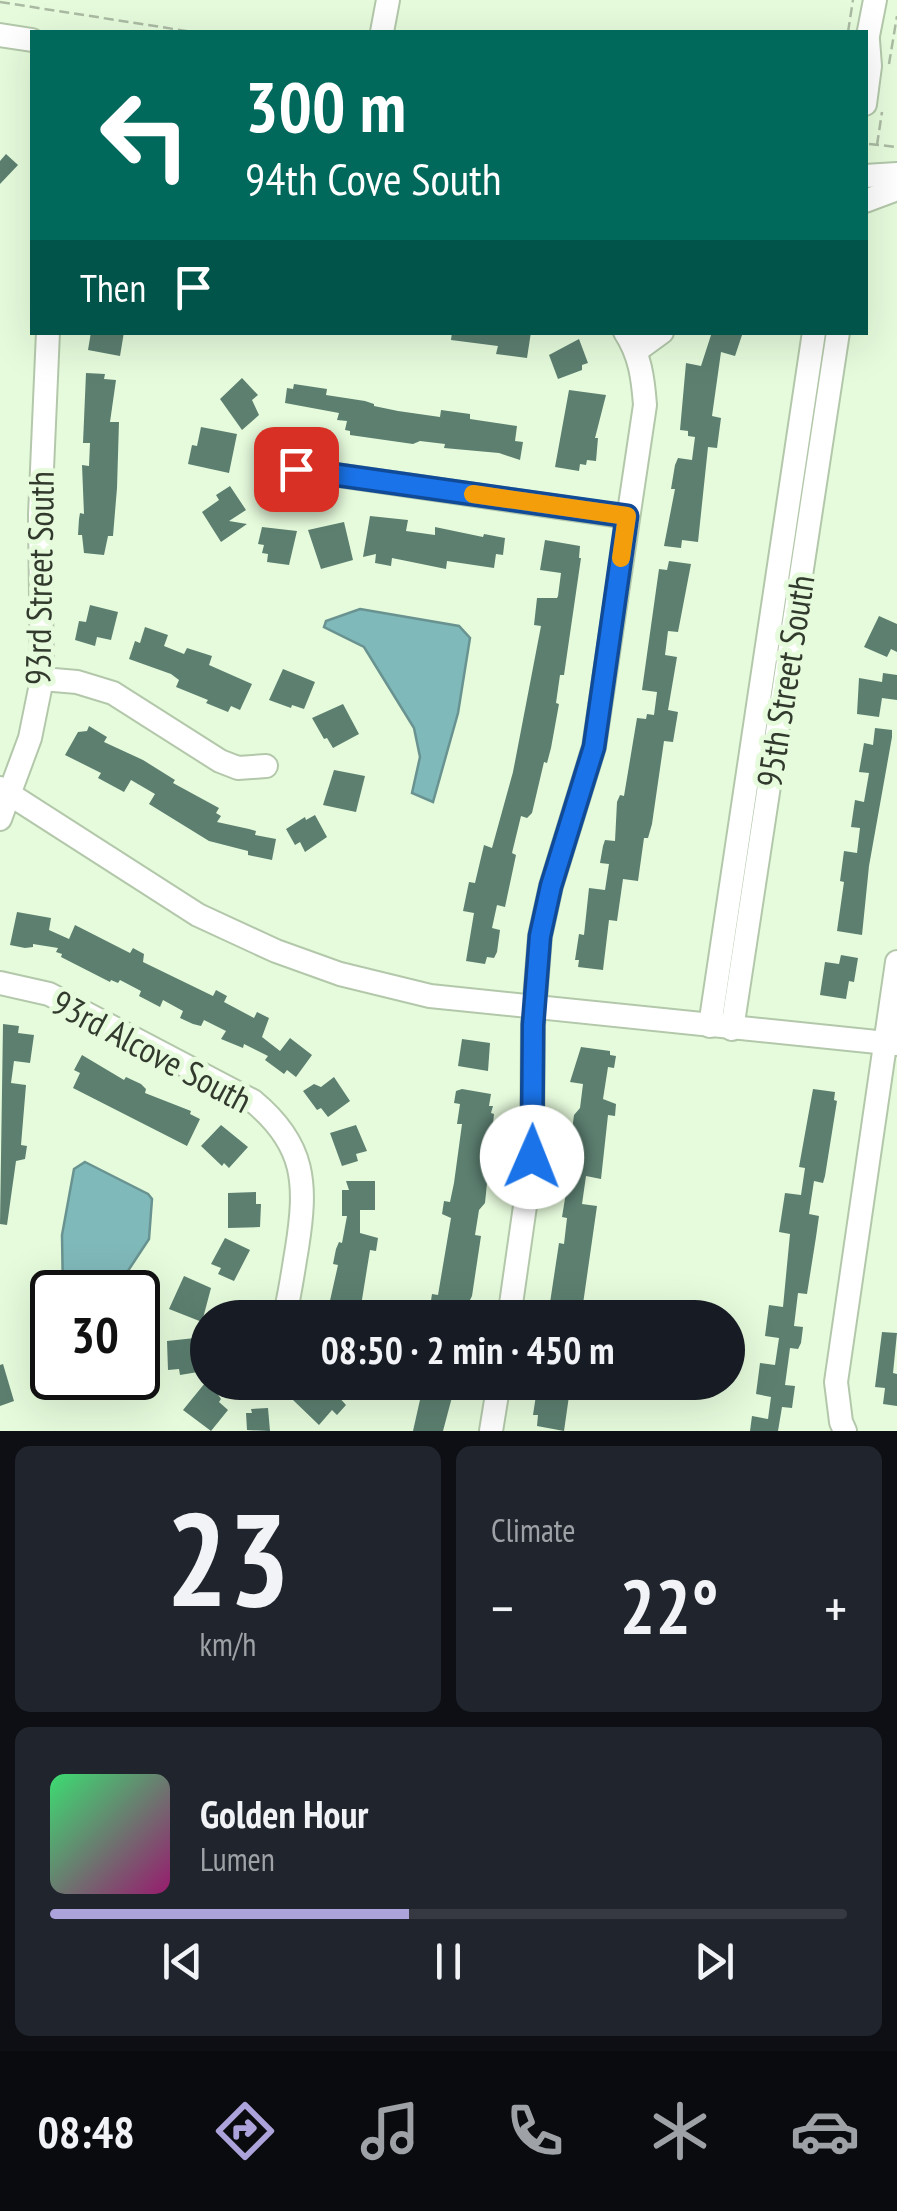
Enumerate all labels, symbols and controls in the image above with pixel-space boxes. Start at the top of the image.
text: 300 m [245,61,406,151]
icon: left [80,70,210,200]
text: 94th Cove South [245,149,502,207]
icon: arrive [166,260,221,315]
text: Then [80,263,146,312]
pin [254,427,339,512]
icon: arrive [269,442,324,497]
street label: 93rd Street South [14,471,64,685]
street label: 95th Street South [746,572,824,790]
street label: 93rd Alcove South [44,979,260,1123]
position arrow [480,1105,584,1209]
speed limit sign: 30 [30,1270,160,1400]
text: 08:50 · 2 min · 450 m [321,1325,614,1374]
text: 23 [166,1474,290,1642]
text: Climate [491,1509,575,1551]
text: 22° [619,1558,719,1655]
text: − [491,1572,514,1643]
text: + [824,1572,847,1643]
text: km/h [200,1623,256,1665]
text: Golden Hour [200,1789,369,1838]
text: Lumen [200,1838,275,1880]
icon: previous [155,1934,210,1989]
icon: pause [421,1934,476,1989]
icon: next [687,1934,742,1989]
icon: directions [210,2096,280,2166]
icon: music [355,2096,425,2166]
icon: phone [500,2096,570,2166]
icon: climate [645,2096,715,2166]
icon: car [790,2096,860,2166]
text: 08:48 [37,2102,135,2160]

